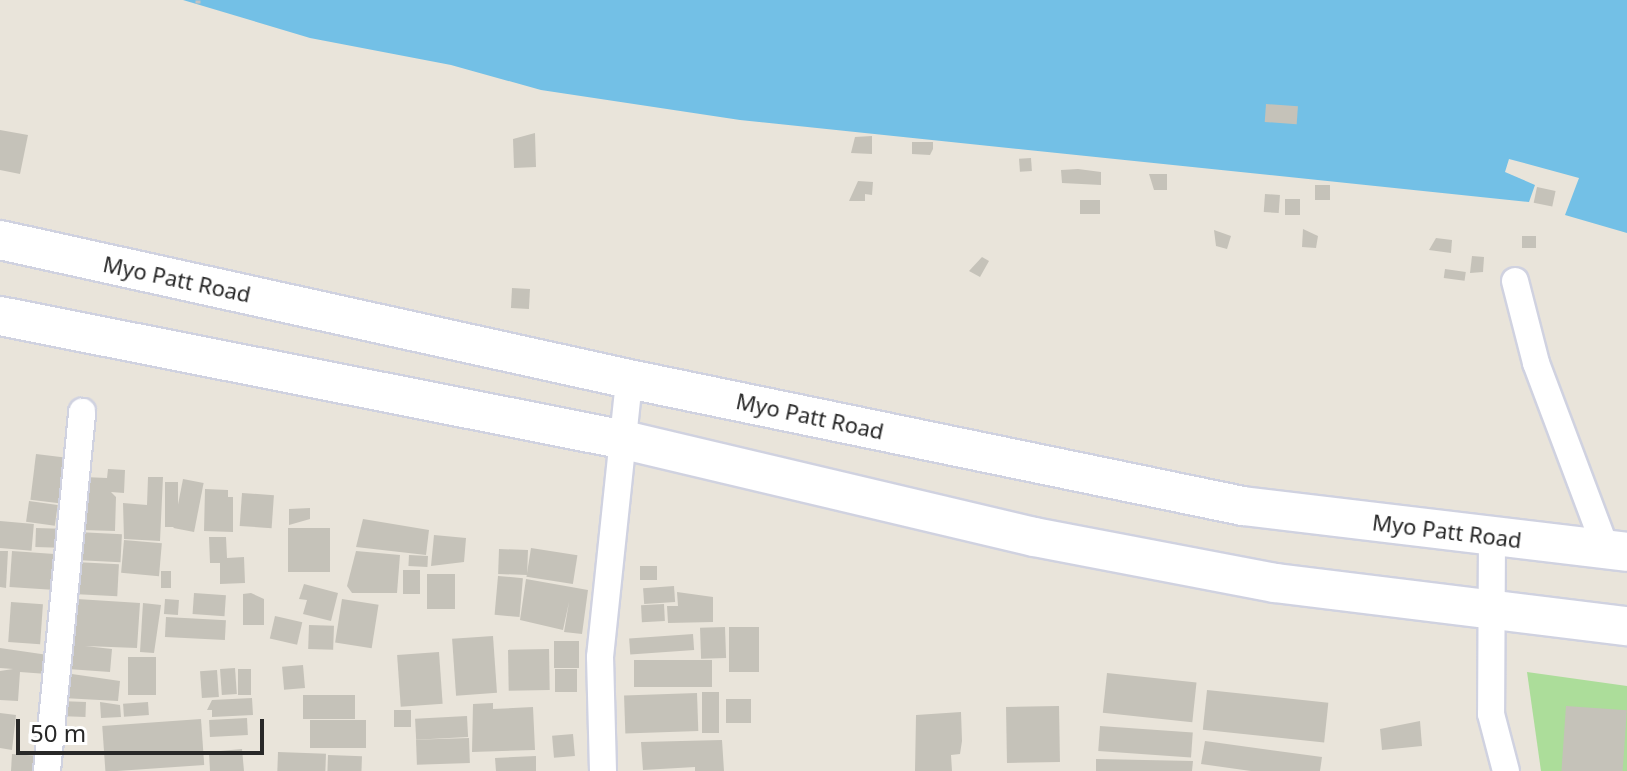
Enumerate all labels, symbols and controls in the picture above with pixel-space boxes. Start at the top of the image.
street label: Myo Patt Road [101,250,253,308]
street label: Myo Patt Road [734,387,886,445]
street label: Myo Patt Road [1371,509,1523,553]
scale bar [20,703,268,753]
text: 50 m [30,716,86,749]

